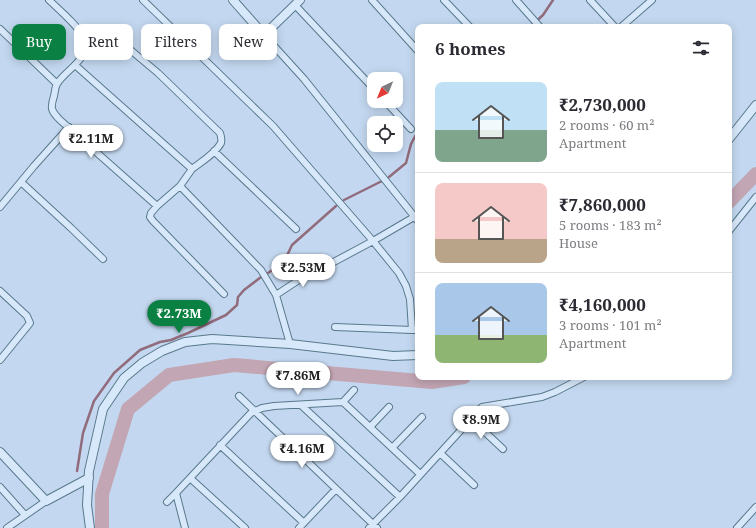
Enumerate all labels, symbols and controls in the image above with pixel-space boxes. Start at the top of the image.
chip: Buy [12,24,66,60]
chip: Rent [74,24,133,60]
chip: Filters [141,24,211,60]
chip: New [219,24,277,60]
text: 6 homes [435,37,505,60]
icon: filters [690,37,712,59]
north arrow [367,72,403,108]
map controls [367,72,403,152]
text: ₹2,730,000 [559,93,646,116]
icon: home [467,98,515,146]
button: locate [367,116,403,152]
text: 2 rooms · 60 m² [559,116,654,134]
pin: ₹2.11M [58,125,124,159]
text: ₹2.11M [68,129,114,147]
text: Apartment [559,134,626,152]
text: ₹7,860,000 [559,193,646,216]
icon: home [467,199,515,247]
text: 5 rooms · 183 m² [559,216,662,234]
text: House [559,234,598,252]
pin: ₹2.53M [270,254,336,288]
text: ₹2.53M [280,258,326,276]
text: ₹4,160,000 [559,293,646,316]
icon: home [467,299,515,347]
pin: ₹2.73M [146,300,212,334]
text: ₹2.73M [156,304,202,322]
text: 3 rooms · 101 m² [559,316,662,334]
text: Apartment [559,334,626,352]
pin: ₹7.86M [265,362,331,396]
text: ₹7.86M [275,366,321,384]
pin: ₹8.9M [453,406,509,440]
text: ₹8.9M [462,410,500,428]
pin: ₹4.16M [269,435,335,469]
text: ₹4.16M [279,439,325,457]

